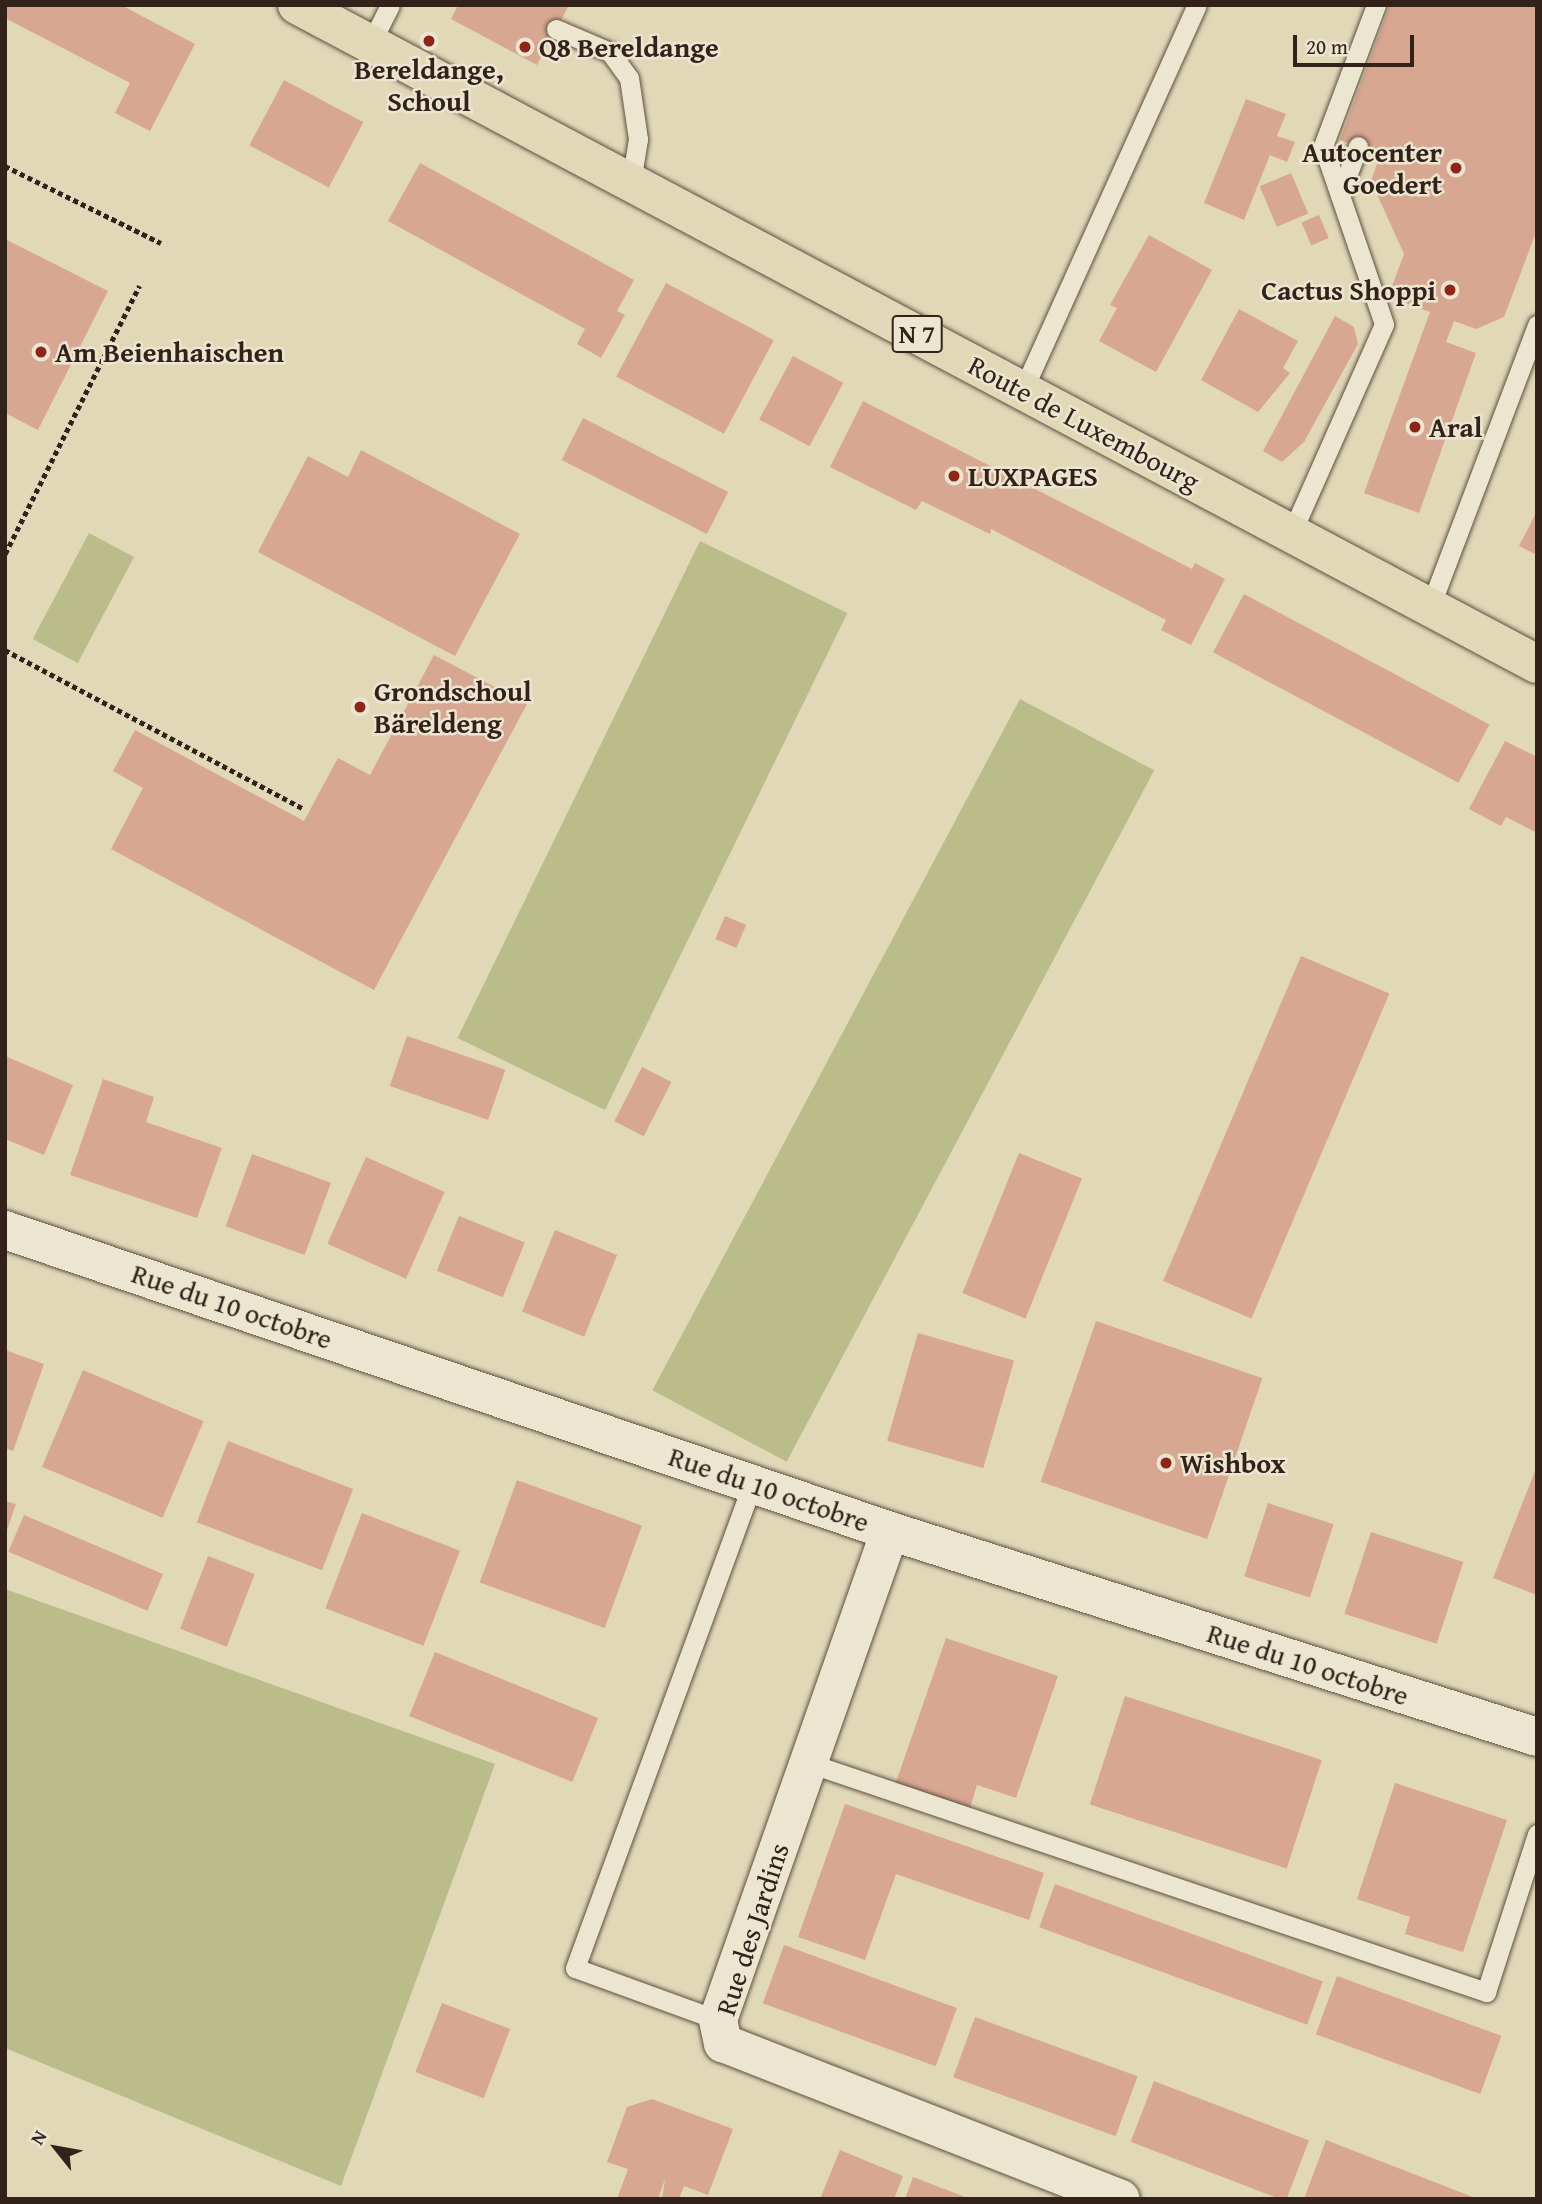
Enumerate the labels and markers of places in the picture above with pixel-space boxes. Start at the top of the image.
place label: Q8 Bereldange [539,30,719,64]
marker: Bereldange, Schoul [421,33,437,49]
marker: Q8 Bereldange [517,39,533,55]
place label: Bereldange, Schoul [354,52,504,118]
place label: Autocenter Goedert [1302,135,1442,201]
marker: Autocenter Goedert [1448,160,1464,176]
place label: Cactus Shoppi [1261,273,1436,307]
marker: Cactus Shoppi [1442,282,1458,298]
place label: Am Beienhaischen [55,335,284,369]
marker: Am Beienhaischen [33,344,49,360]
place label: Aral [1429,410,1483,444]
marker: Aral [1407,419,1423,435]
place label: LUXPAGES [968,459,1098,493]
marker: LUXPAGES [946,468,962,484]
place label: Grondschoul Bäreldeng [374,674,532,740]
marker: Grondschoul Bäreldeng [352,699,368,715]
place label: Wishbox [1180,1446,1285,1480]
marker: Wishbox [1158,1455,1174,1471]

